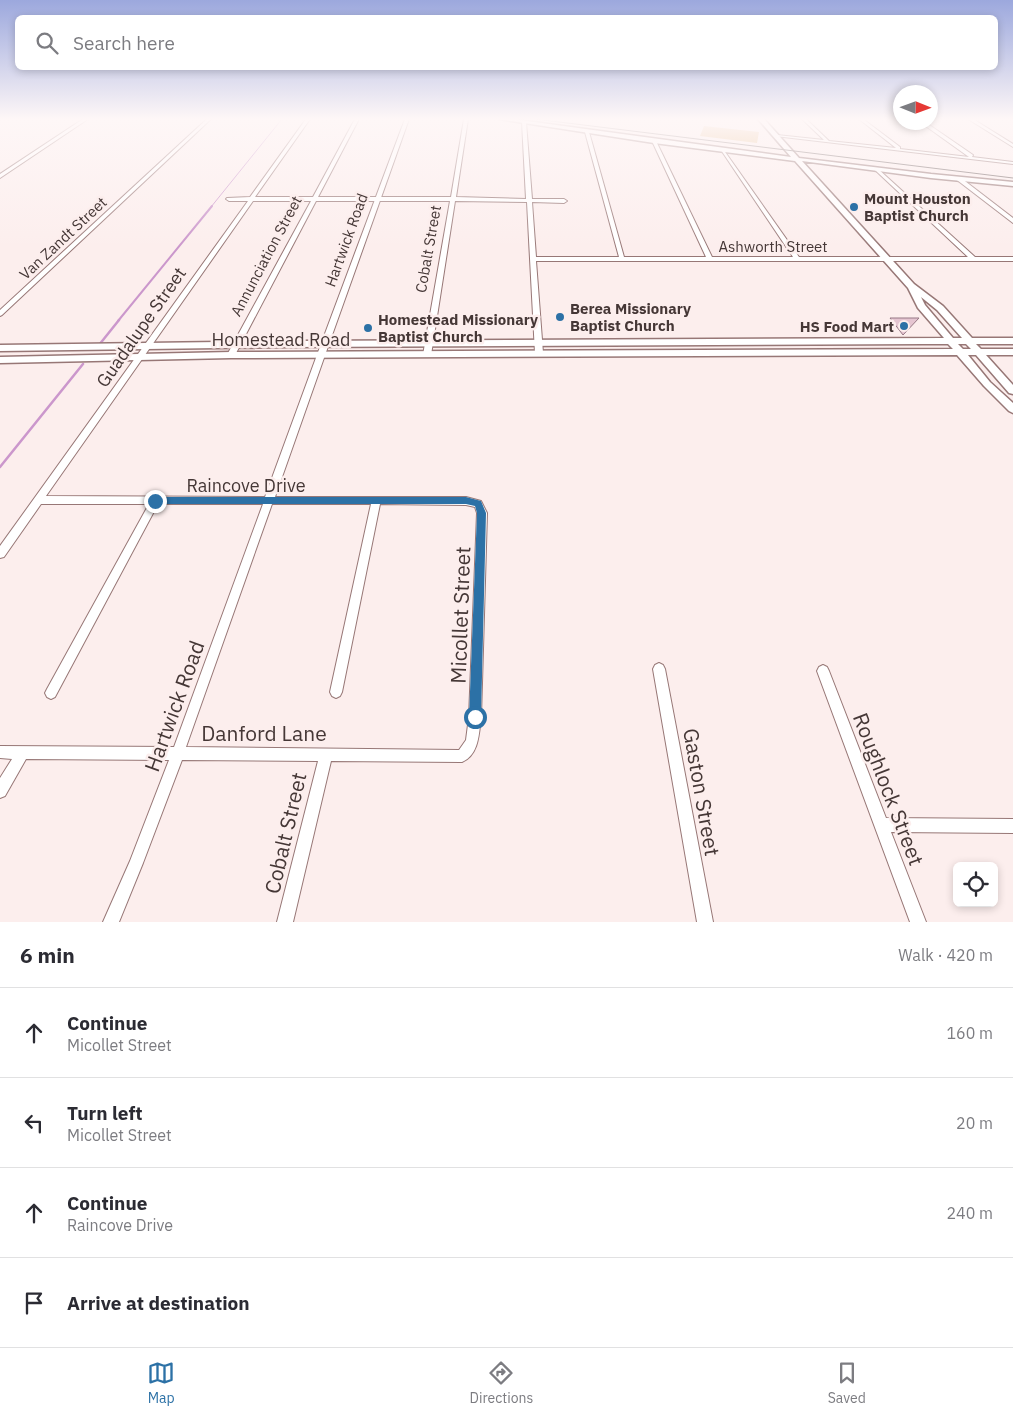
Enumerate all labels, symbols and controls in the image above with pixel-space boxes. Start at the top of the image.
search box [15,15,998,70]
icon: search [33,29,61,57]
text: Search here [73,31,175,55]
north arrow [893,85,938,130]
place label: Mount Houston Baptist Church [864,189,971,225]
street label: Hartwick Road [320,191,372,289]
street label: Van Zandt Street [15,193,111,283]
street label: Annunciation Street [226,193,306,319]
marker: Mount Houston Baptist Church [848,201,860,213]
street label: Cobalt Street [411,204,445,294]
street label: Ashworth Street [718,237,828,256]
street label: Guadalupe Street [91,262,191,392]
place label: Berea Missionary Baptist Church [570,299,691,335]
place label: Homestead Missionary Baptist Church [378,310,538,346]
marker: Berea Missionary Baptist Church [554,311,566,323]
place label: HS Food Mart [800,317,894,336]
marker: HS Food Mart [898,320,910,332]
marker: Homestead Missionary Baptist Church [362,322,374,334]
street label: Homestead Road [212,328,350,351]
street label: Raincove Drive [186,474,306,497]
route end [144,490,167,513]
street label: Micollet Street [444,546,476,684]
street label: Hartwick Road [137,637,211,775]
route start [464,706,487,729]
street label: Roughlock Street [847,709,931,869]
street label: Danford Lane [201,719,327,747]
street label: Gaston Street [677,726,727,858]
street label: Cobalt Street [257,770,313,896]
map controls [953,862,998,907]
button: locate [953,862,998,907]
text: 6 min [20,941,75,969]
text: Walk · 420 m [898,945,993,965]
text: Continue [67,1011,147,1035]
icon: ahead [20,1019,48,1047]
text: 160 m [946,1023,993,1043]
text: Micollet Street [67,1035,172,1055]
text: Turn left [67,1101,143,1125]
icon: left [20,1109,48,1137]
text: 20 m [956,1113,993,1133]
text: Micollet Street [67,1125,172,1145]
text: Continue [67,1191,147,1215]
icon: ahead [20,1199,48,1227]
text: 240 m [946,1203,993,1223]
text: Raincove Drive [67,1215,173,1235]
icon: arrive [20,1289,48,1317]
text: Arrive at destination [67,1291,250,1315]
tab: Map [147,1359,175,1407]
tab: Directions [470,1359,533,1407]
tab: Saved [828,1359,866,1407]

